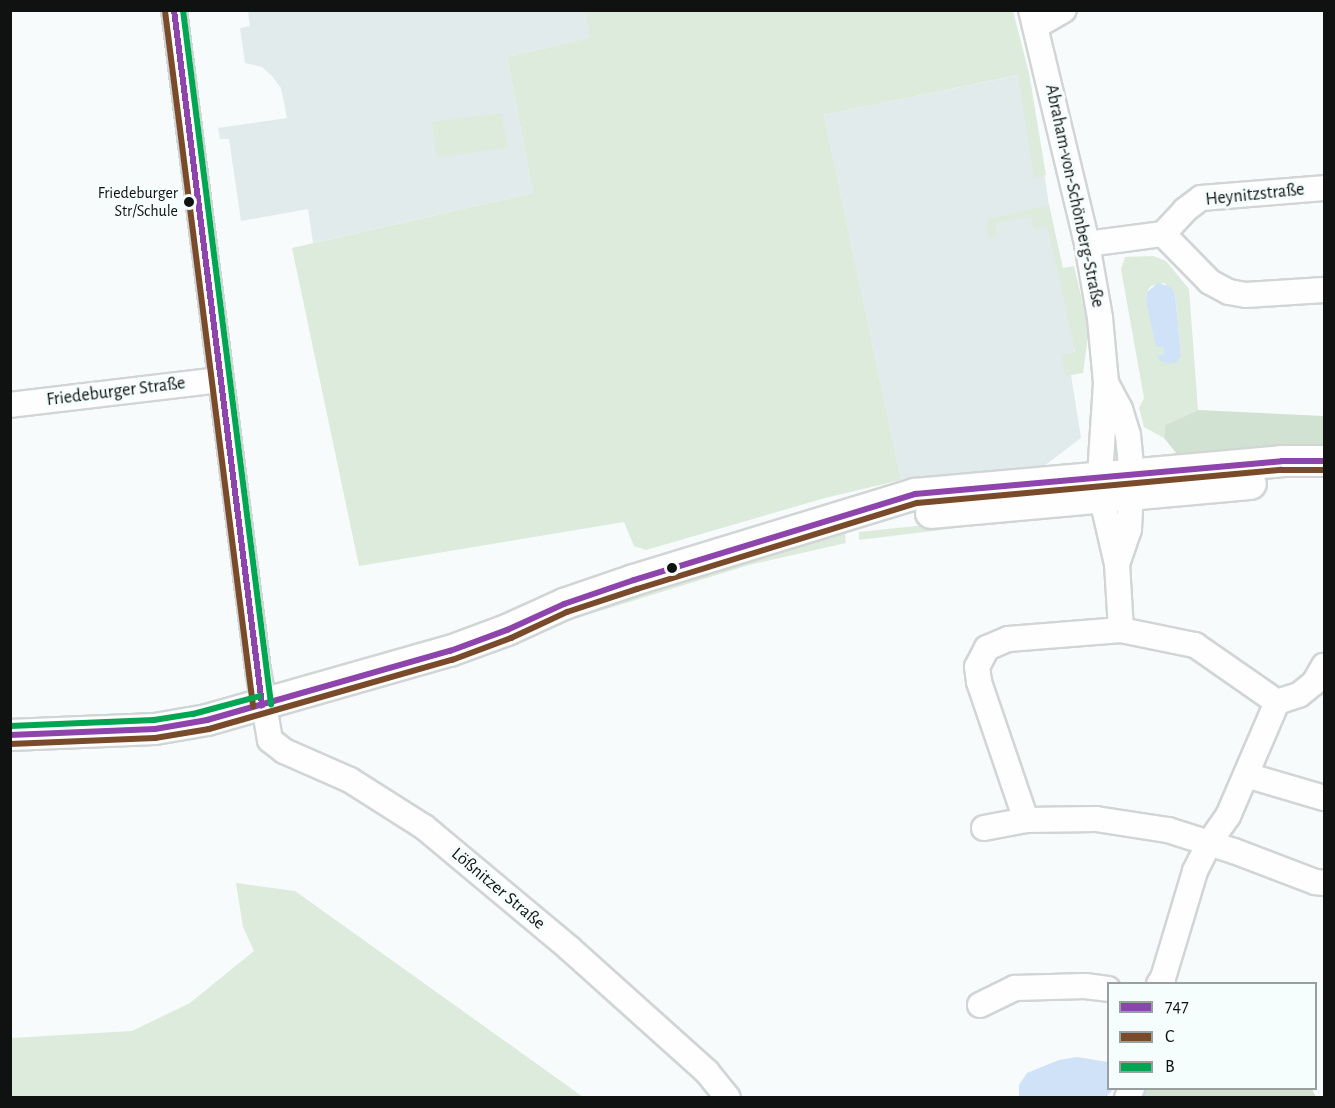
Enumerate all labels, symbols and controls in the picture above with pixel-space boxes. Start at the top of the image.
street label: Abraham-von-Schönberg-Straße [1040,82,1108,310]
street label: Heynitzstraße [1204,179,1306,211]
place label: Friedeburger Str/Schule [98,183,178,221]
marker: Friedeburger Str/Schule [183,196,195,208]
street label: Friedeburger Straße [45,373,187,411]
unlabelled marker [666,562,678,574]
street label: Lößnitzer Straße [447,843,549,935]
legend [1107,982,1317,1090]
text: 747 [1165,998,1189,1016]
text: C [1165,1028,1174,1046]
text: B [1165,1058,1175,1076]

